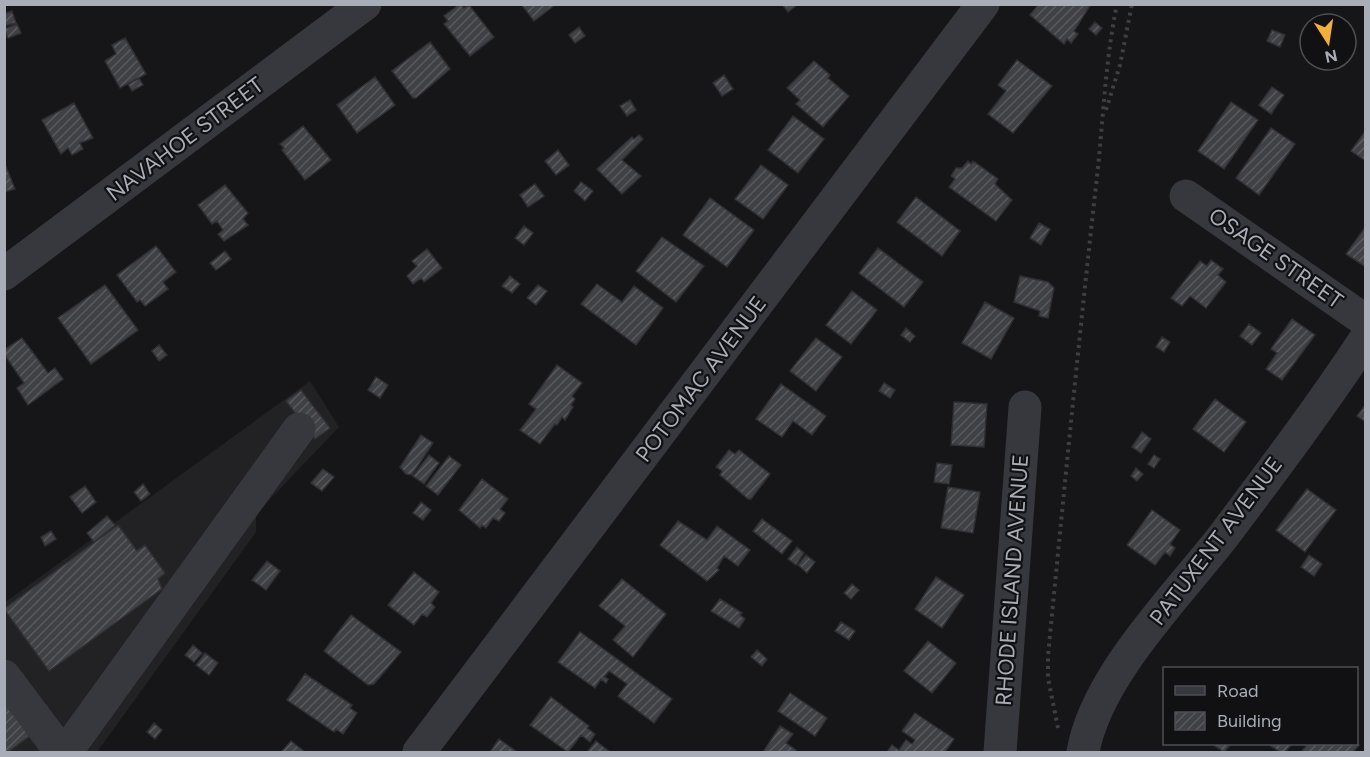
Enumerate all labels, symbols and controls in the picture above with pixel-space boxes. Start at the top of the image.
north arrow [1298,12,1358,72]
text: N [1323,46,1339,67]
street label: NAVAHOE STREET [101,71,269,207]
street label: OSAGE STREET [1204,202,1348,314]
street label: POTOMAC AVENUE [630,291,772,467]
street label: PATUXENT AVENUE [1144,451,1288,631]
street label: RHODE ISLAND AVENUE [990,453,1034,707]
legend [1163,667,1358,745]
text: Road [1217,680,1258,702]
text: Building [1217,710,1282,732]

